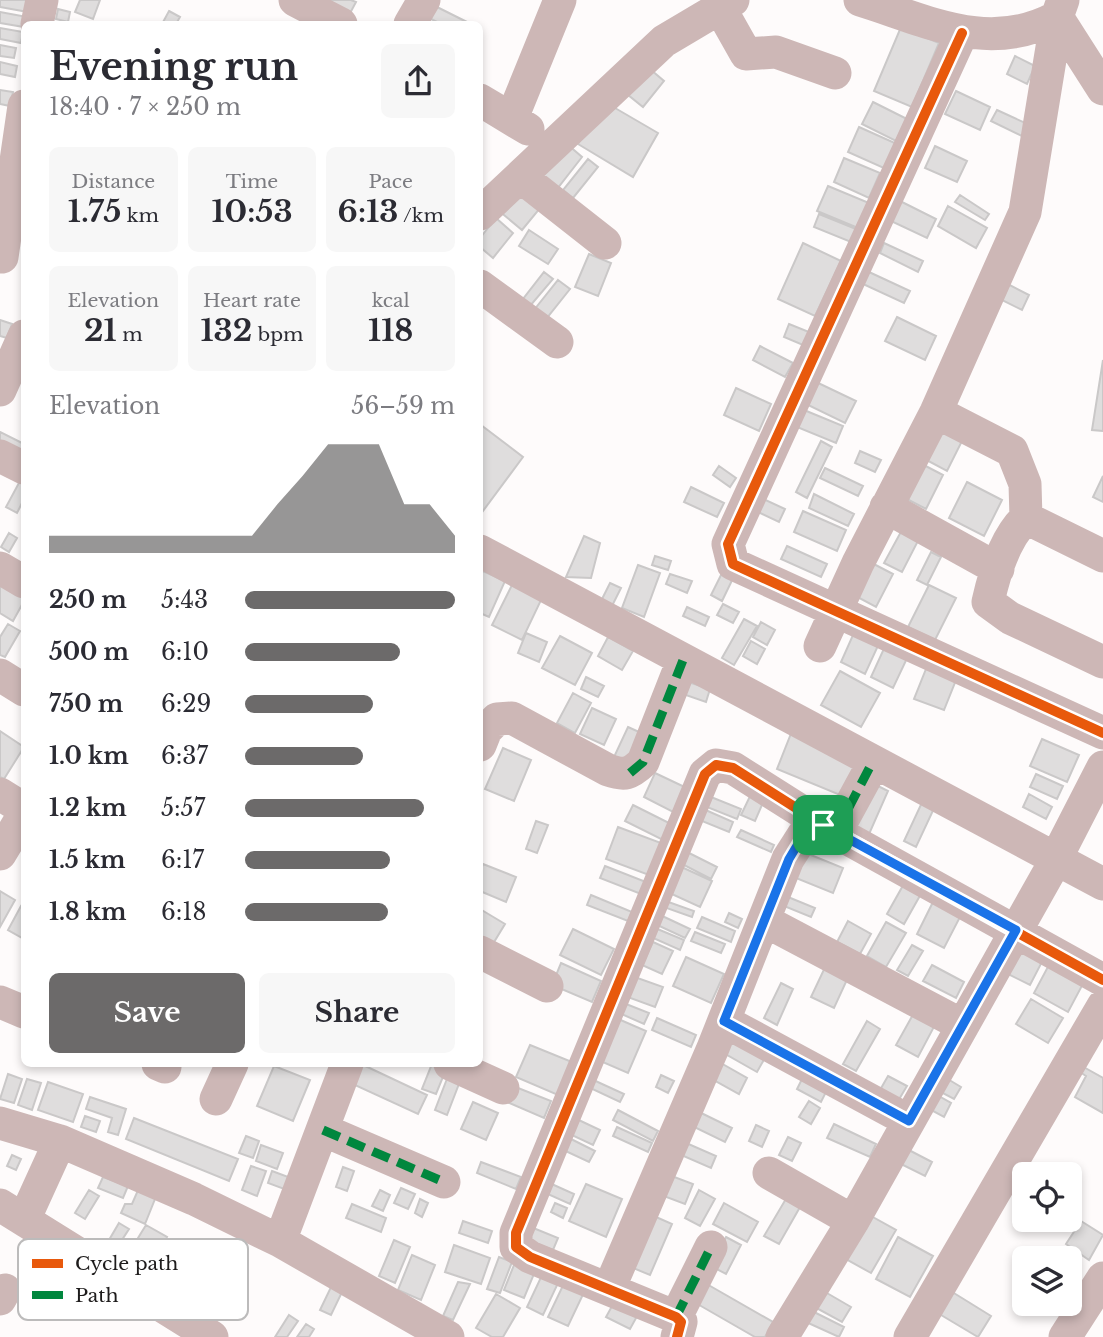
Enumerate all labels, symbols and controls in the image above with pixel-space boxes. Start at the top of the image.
text: Evening run [49,43,298,90]
button: share [381,44,455,118]
text: 18:40 · 7 × 250 m [49,93,241,121]
text: Distance [71,170,155,193]
text: Time [226,170,278,193]
text: Pace [368,170,413,193]
text: 1.75 [68,193,121,230]
text: 10:53 [211,193,293,230]
text: 6:13 [337,193,398,230]
text: km [121,204,159,227]
text: /km [398,204,444,227]
text: Elevation [67,289,159,312]
text: Heart rate [203,289,301,312]
text: kcal [372,289,410,312]
text: 21 [84,312,117,349]
text: 132 [201,312,252,349]
text: 118 [368,312,413,349]
text: m [117,323,143,346]
text: bpm [252,323,303,346]
text: Elevation [49,392,160,420]
text: 56–59 m [351,392,455,420]
text: 250 m [49,586,127,614]
text: 5:43 [161,586,208,614]
text: 500 m [49,638,129,666]
text: 6:10 [161,638,209,666]
text: 750 m [49,690,123,718]
text: 6:29 [161,690,211,718]
text: 1.0 km [49,742,129,770]
text: 6:37 [161,742,208,770]
text: 1.2 km [49,794,127,822]
text: 5:57 [161,794,205,822]
pin [793,795,853,855]
icon: arrive [804,806,842,844]
text: 1.5 km [49,846,126,874]
text: 6:17 [161,846,204,874]
text: 1.8 km [49,898,126,926]
text: 6:18 [161,898,207,926]
button: Save [49,973,245,1053]
button: Share [259,973,455,1053]
map controls [1012,1162,1082,1316]
button: locate [1012,1162,1082,1232]
legend [18,1239,248,1320]
button: layers [1012,1246,1082,1316]
text: Cycle path [75,1252,178,1275]
text: Path [75,1284,119,1307]

